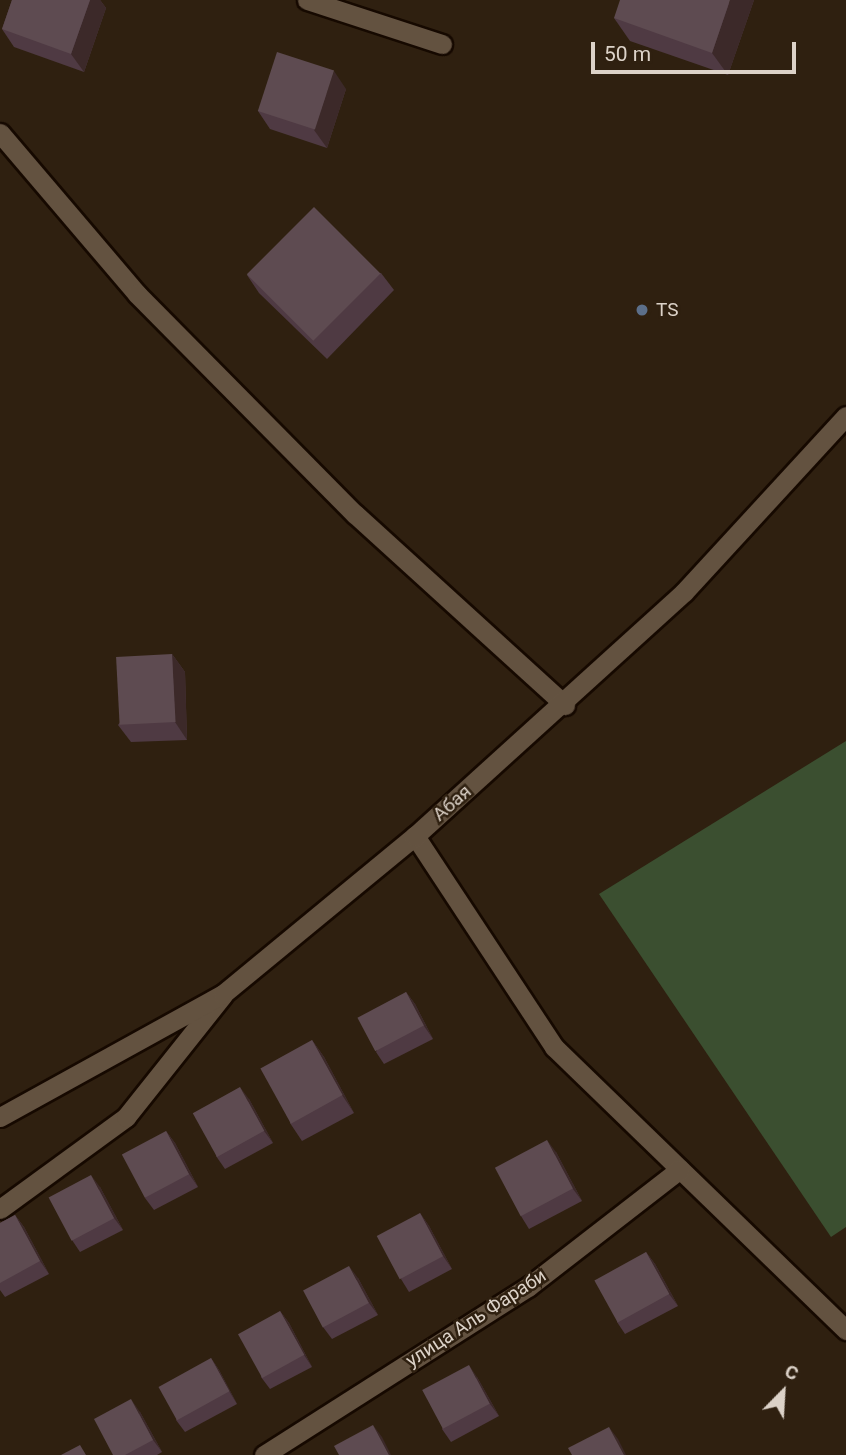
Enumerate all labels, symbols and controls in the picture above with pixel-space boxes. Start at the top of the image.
scale bar [594,28,799,72]
text: 50 m [604,42,651,66]
place label: TS [656,299,678,321]
marker: TS [634,302,650,318]
street label: Абая [428,780,476,826]
street label: улица Аль Фараби [402,1264,550,1372]
north arrow [748,1357,818,1427]
text: С [781,1359,802,1385]

